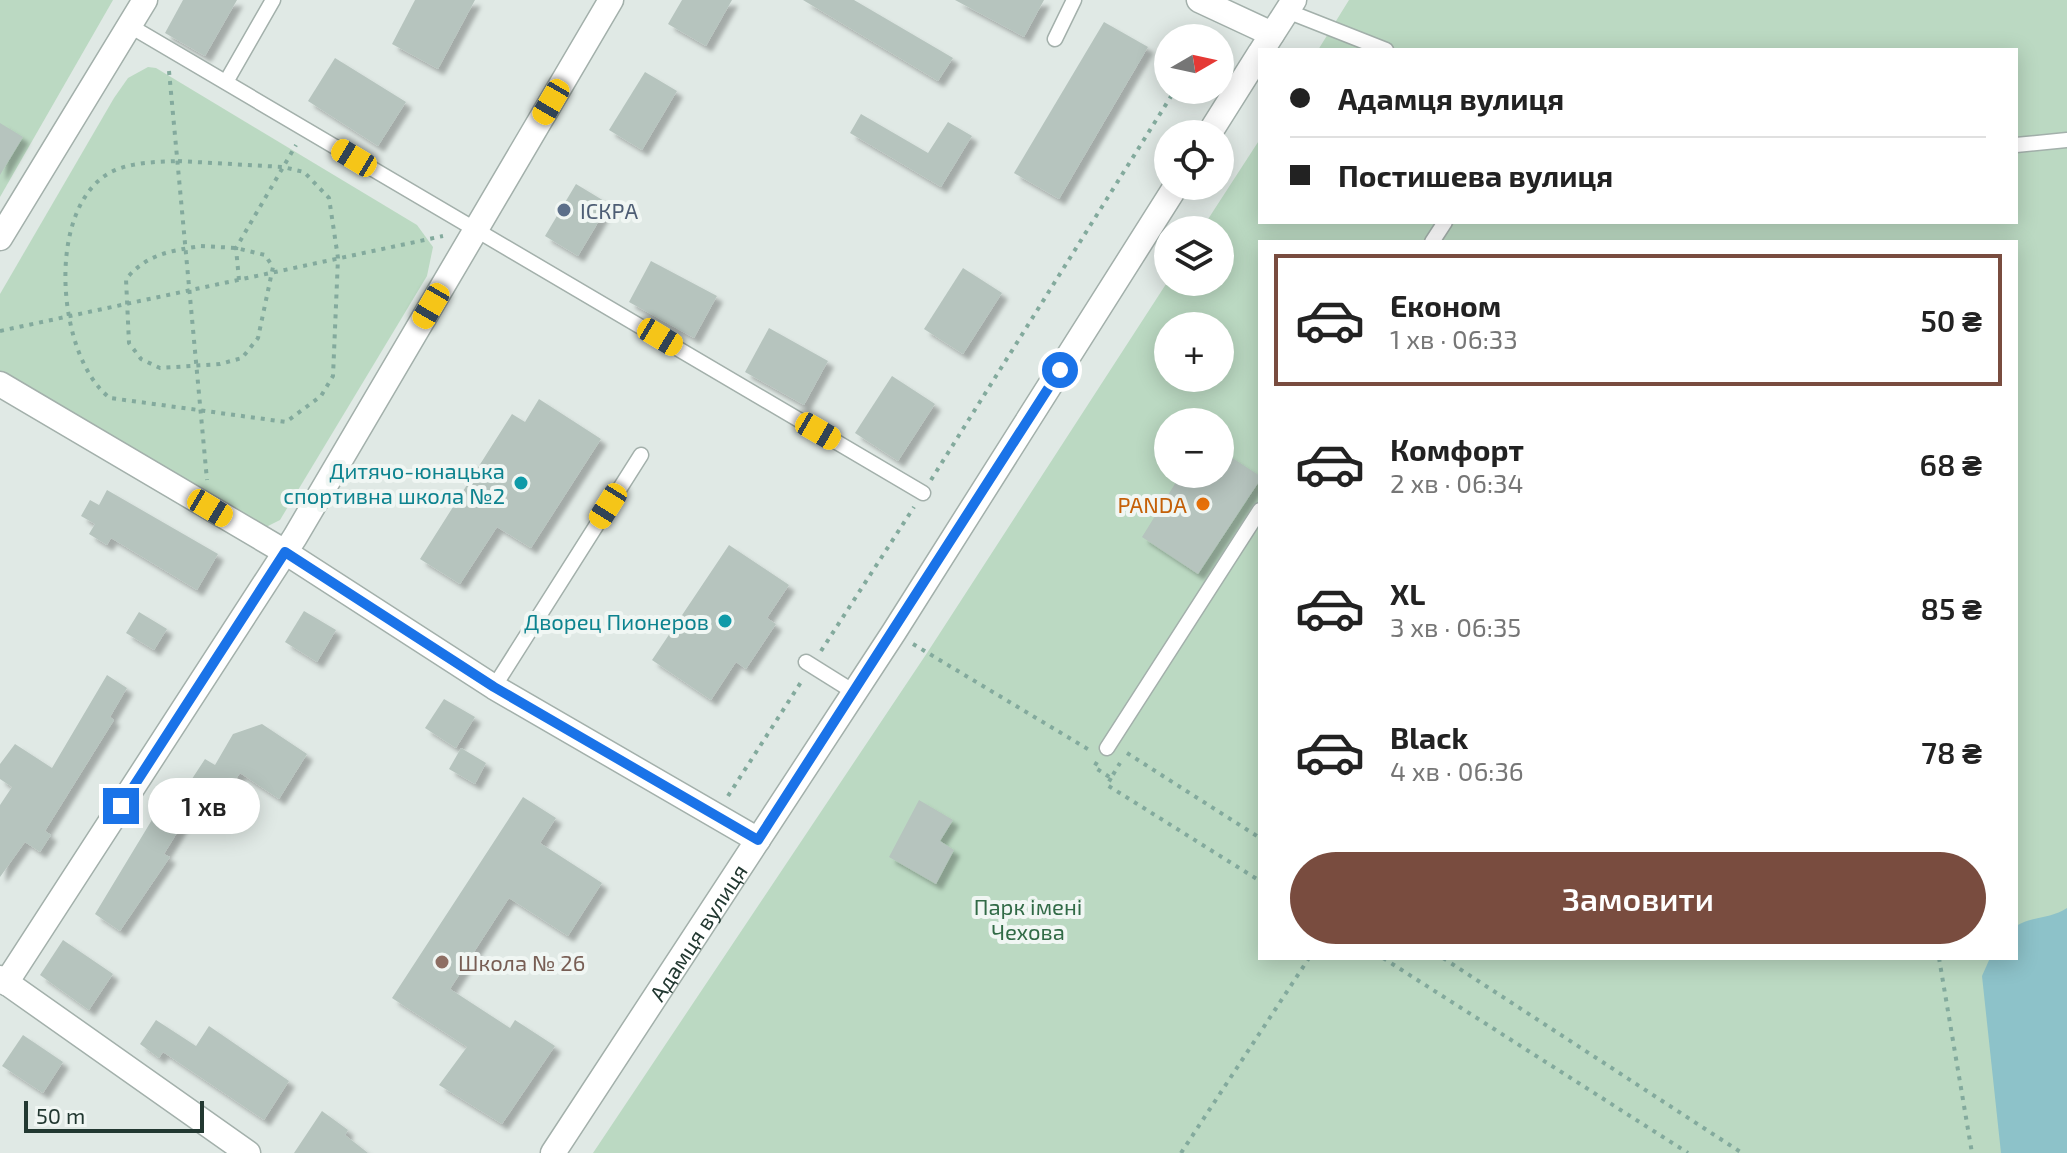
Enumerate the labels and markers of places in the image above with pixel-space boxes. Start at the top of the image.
place label: ІСКРА [580,197,638,223]
marker: ІСКРА [555,201,573,219]
place label: Дитячо-юнацька спортивна школа №2 [283,457,505,508]
marker: Дитячо-юнацька спортивна школа №2 [512,474,530,492]
place label: PANDA [1117,491,1187,517]
marker: PANDA [1194,495,1212,513]
place label: Дворец Пионеров [524,608,709,634]
marker: Дворец Пионеров [716,612,734,630]
place label: Школа № 26 [458,949,585,975]
marker: Школа № 26 [433,953,451,971]

